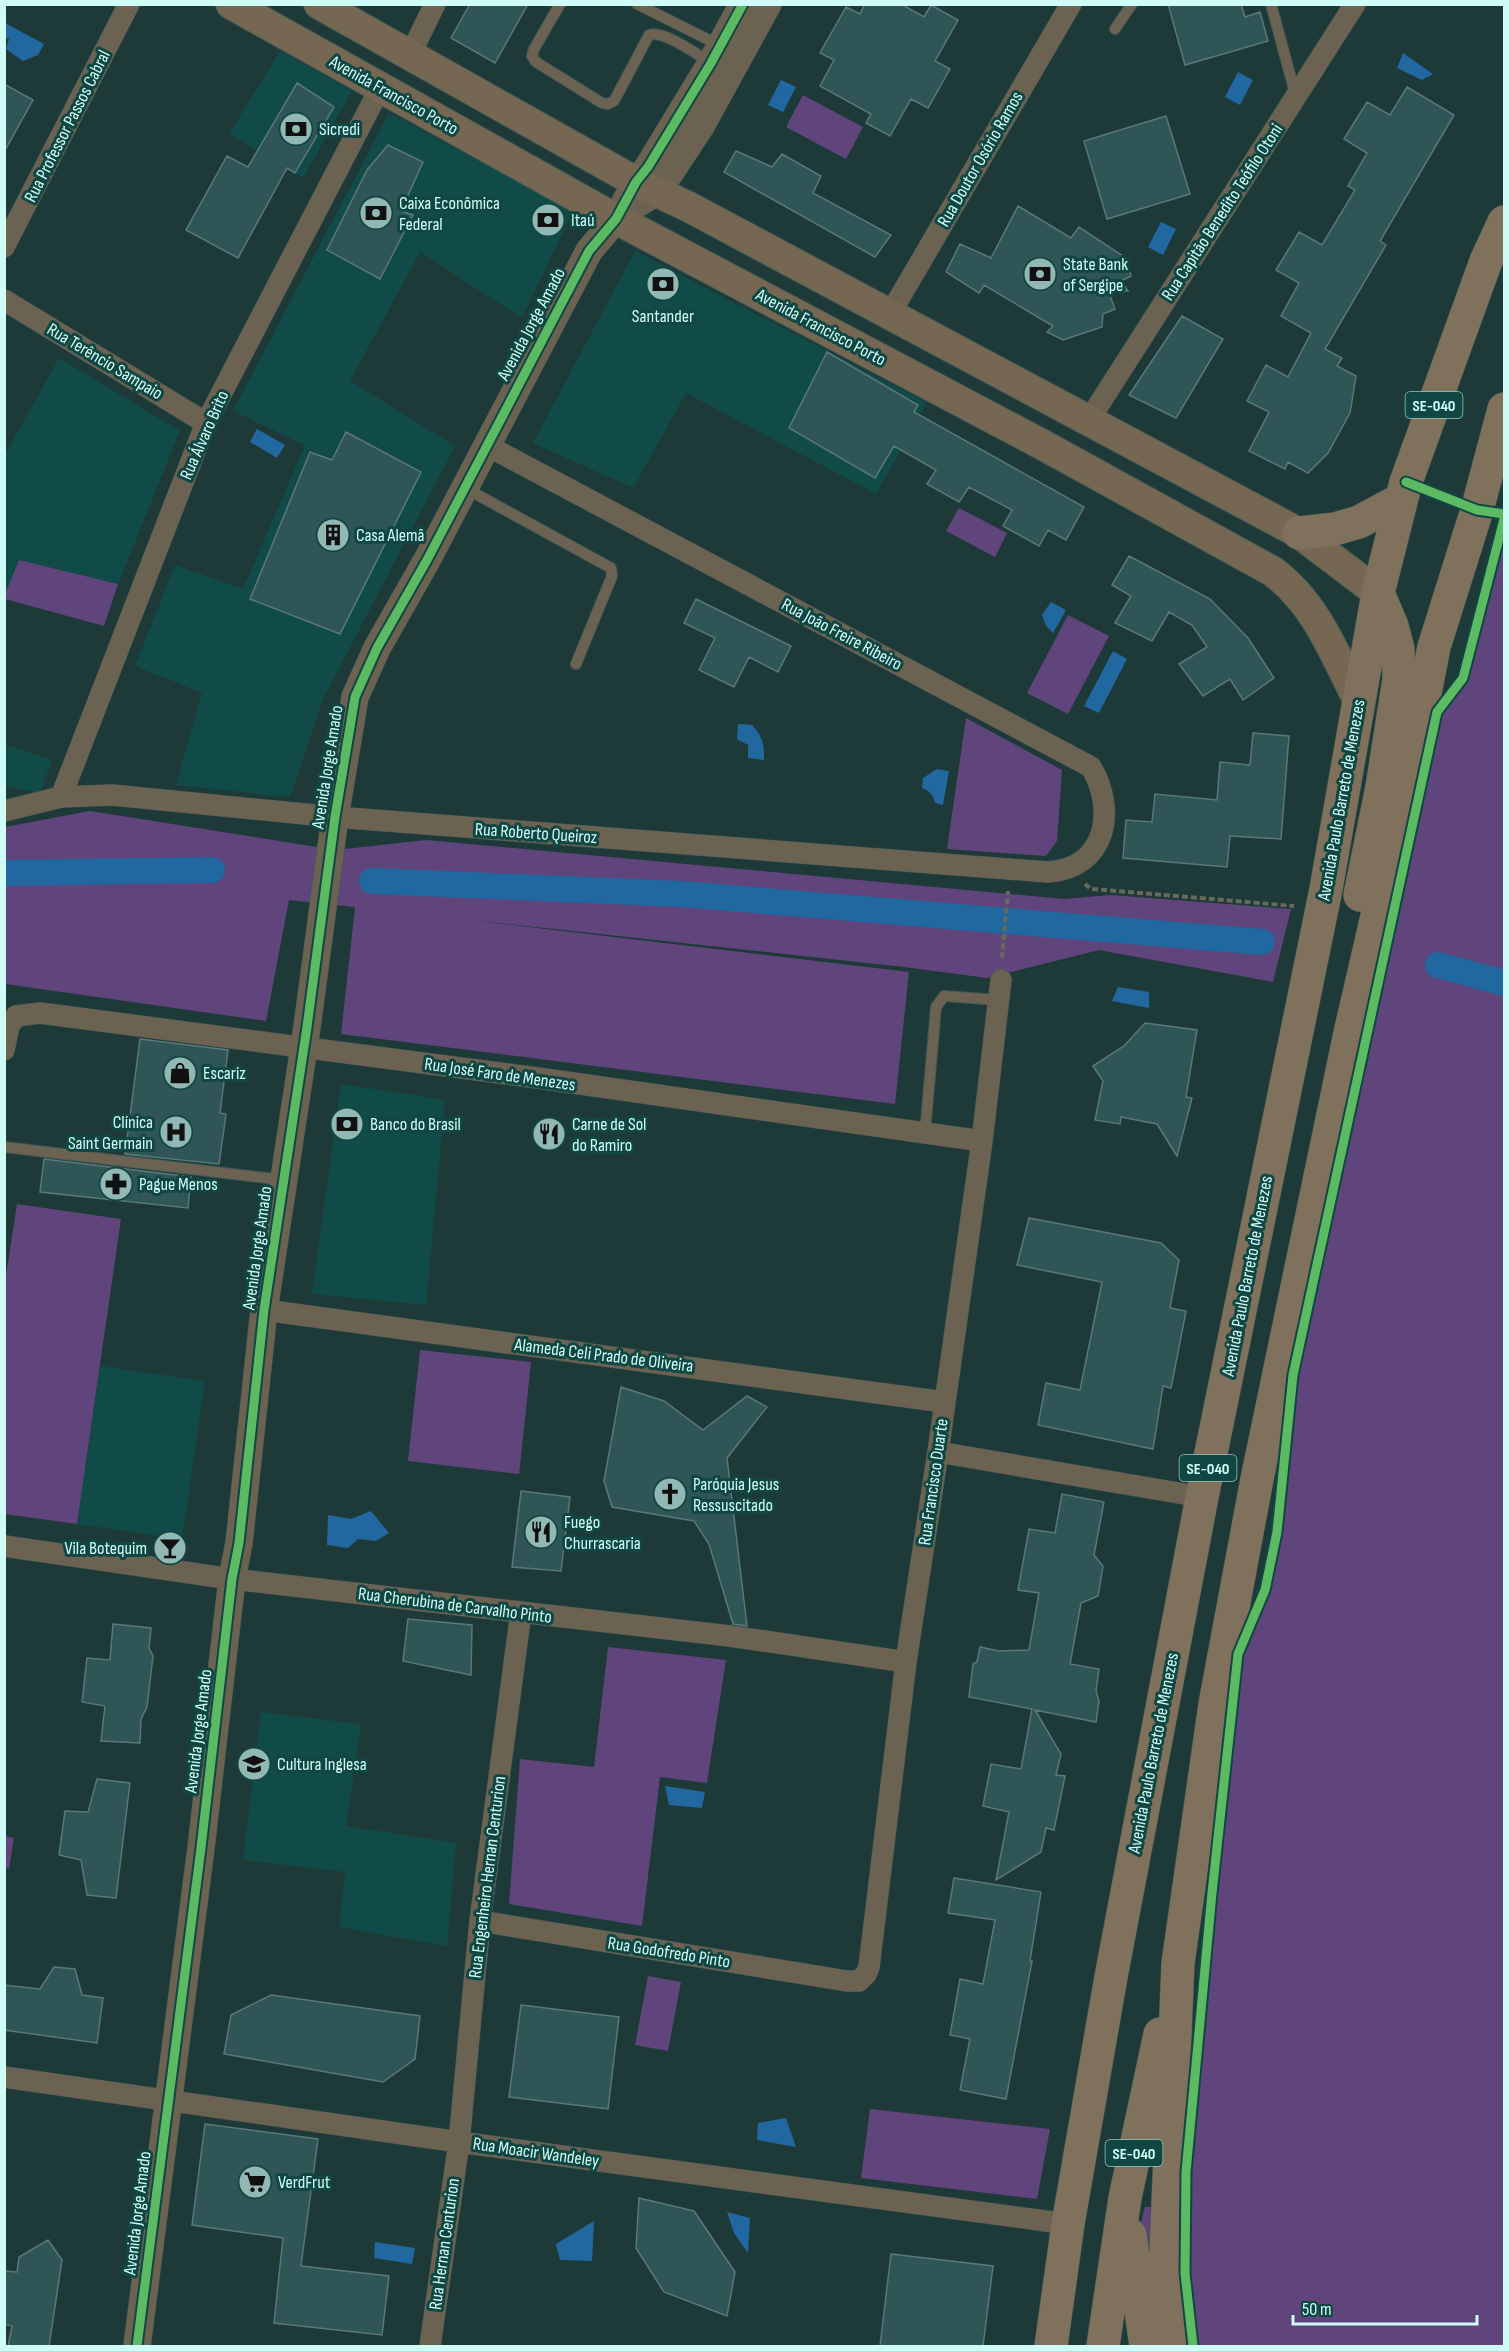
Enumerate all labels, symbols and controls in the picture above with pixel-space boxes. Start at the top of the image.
street label: Rua Professor Passos Cabral [20,47,115,206]
street label: Avenida Francisco Porto [325,51,462,140]
street label: Rua Doutor Osório Ramos [933,88,1028,231]
bank icon: Sicredi [278,111,314,147]
place label: Sicredi [319,119,360,140]
street label: Rua Capitão Benedito Teófilo Otoni [1157,120,1287,304]
place label: Caixa Econômica Federal [399,193,500,235]
bank icon: Caixa Econômica Federal [358,195,394,231]
bank icon: Itaú [530,202,566,238]
place label: Itaú [571,210,595,231]
place label: State Bank of Sergipe [1063,254,1128,296]
bank icon: State Bank of Sergipe [1022,256,1058,292]
street label: Avenida Jorge Amado [492,264,570,385]
bank icon: Santander [645,266,681,302]
street label: Avenida Francisco Porto [751,284,889,371]
place label: Santander [632,306,694,327]
street label: Rua Terêncio Sampaio [43,319,166,404]
street label: Rua Álvaro Brito [176,387,233,483]
road number: SE-040 [1406,392,1462,418]
building icon: Casa Alemâ [315,517,351,553]
place label: Casa Alemâ [356,525,425,546]
street label: Rua João Freire Ribeiro [778,594,906,675]
street label: Avenida Paulo Barreto de Menezes [1313,698,1370,903]
street label: Avenida Jorge Amado [307,704,348,831]
street label: Rua Roberto Queiroz [474,819,598,848]
street label: Rua José Faro de Menezes [423,1053,577,1095]
shop icon: Escariz [162,1055,198,1091]
place label: Escariz [203,1063,246,1084]
bank icon: Banco do Brasil [329,1106,365,1142]
place label: Clínica Saint Germain [68,1112,153,1154]
hospital icon: Clínica Saint Germain [158,1114,194,1150]
place label: Banco do Brasil [370,1114,461,1135]
place label: Carne de Sol do Ramiro [572,1114,646,1156]
restaurant icon: Carne de Sol do Ramiro [531,1116,567,1152]
pharmacy icon: Pague Menos [98,1166,134,1202]
place label: Pague Menos [139,1174,218,1195]
street label: Avenida Paulo Barreto de Menezes [1218,1174,1277,1379]
street label: Avenida Jorge Amado [238,1185,277,1312]
street label: Alameda Celi Prado de Oliveira [512,1334,695,1377]
street label: Rua Francisco Duarte [914,1417,953,1547]
road number: SE-040 [1180,1455,1236,1481]
place label: Paróquia Jesus Ressuscitado [693,1474,779,1516]
church icon: Paróquia Jesus Ressuscitado [652,1476,688,1512]
place label: Fuego Churrascaria [564,1512,641,1554]
restaurant icon: Fuego Churrascaria [523,1514,559,1550]
bar icon: Vila Botequim [152,1530,188,1566]
place label: Vila Botequim [64,1538,147,1559]
street label: Rua Cherubina de Carvalho Pinto [357,1583,553,1628]
street label: Avenida Paulo Barreto de Menezes [1124,1651,1183,1856]
street label: Avenida Jorge Amado [180,1668,217,1795]
school or university icon: Cultura Inglesa [236,1746,272,1782]
place label: Cultura Inglesa [277,1754,367,1775]
street label: Rua Engenheiro Hernan Centurion [465,1775,510,1979]
street label: Rua Godofredo Pinto [606,1932,732,1973]
street label: Rua Moacir Wandeley [471,2133,600,2172]
road number: SE-040 [1106,2140,1162,2166]
street label: Avenida Jorge Amado [119,2150,156,2277]
supermarket icon: VerdFrut [237,2164,273,2200]
place label: VerdFrut [278,2172,331,2193]
street label: Rua Hernan Centurion [425,2177,464,2311]
scale bar [1293,2288,1478,2326]
text: 50 m [1302,2299,1332,2320]

